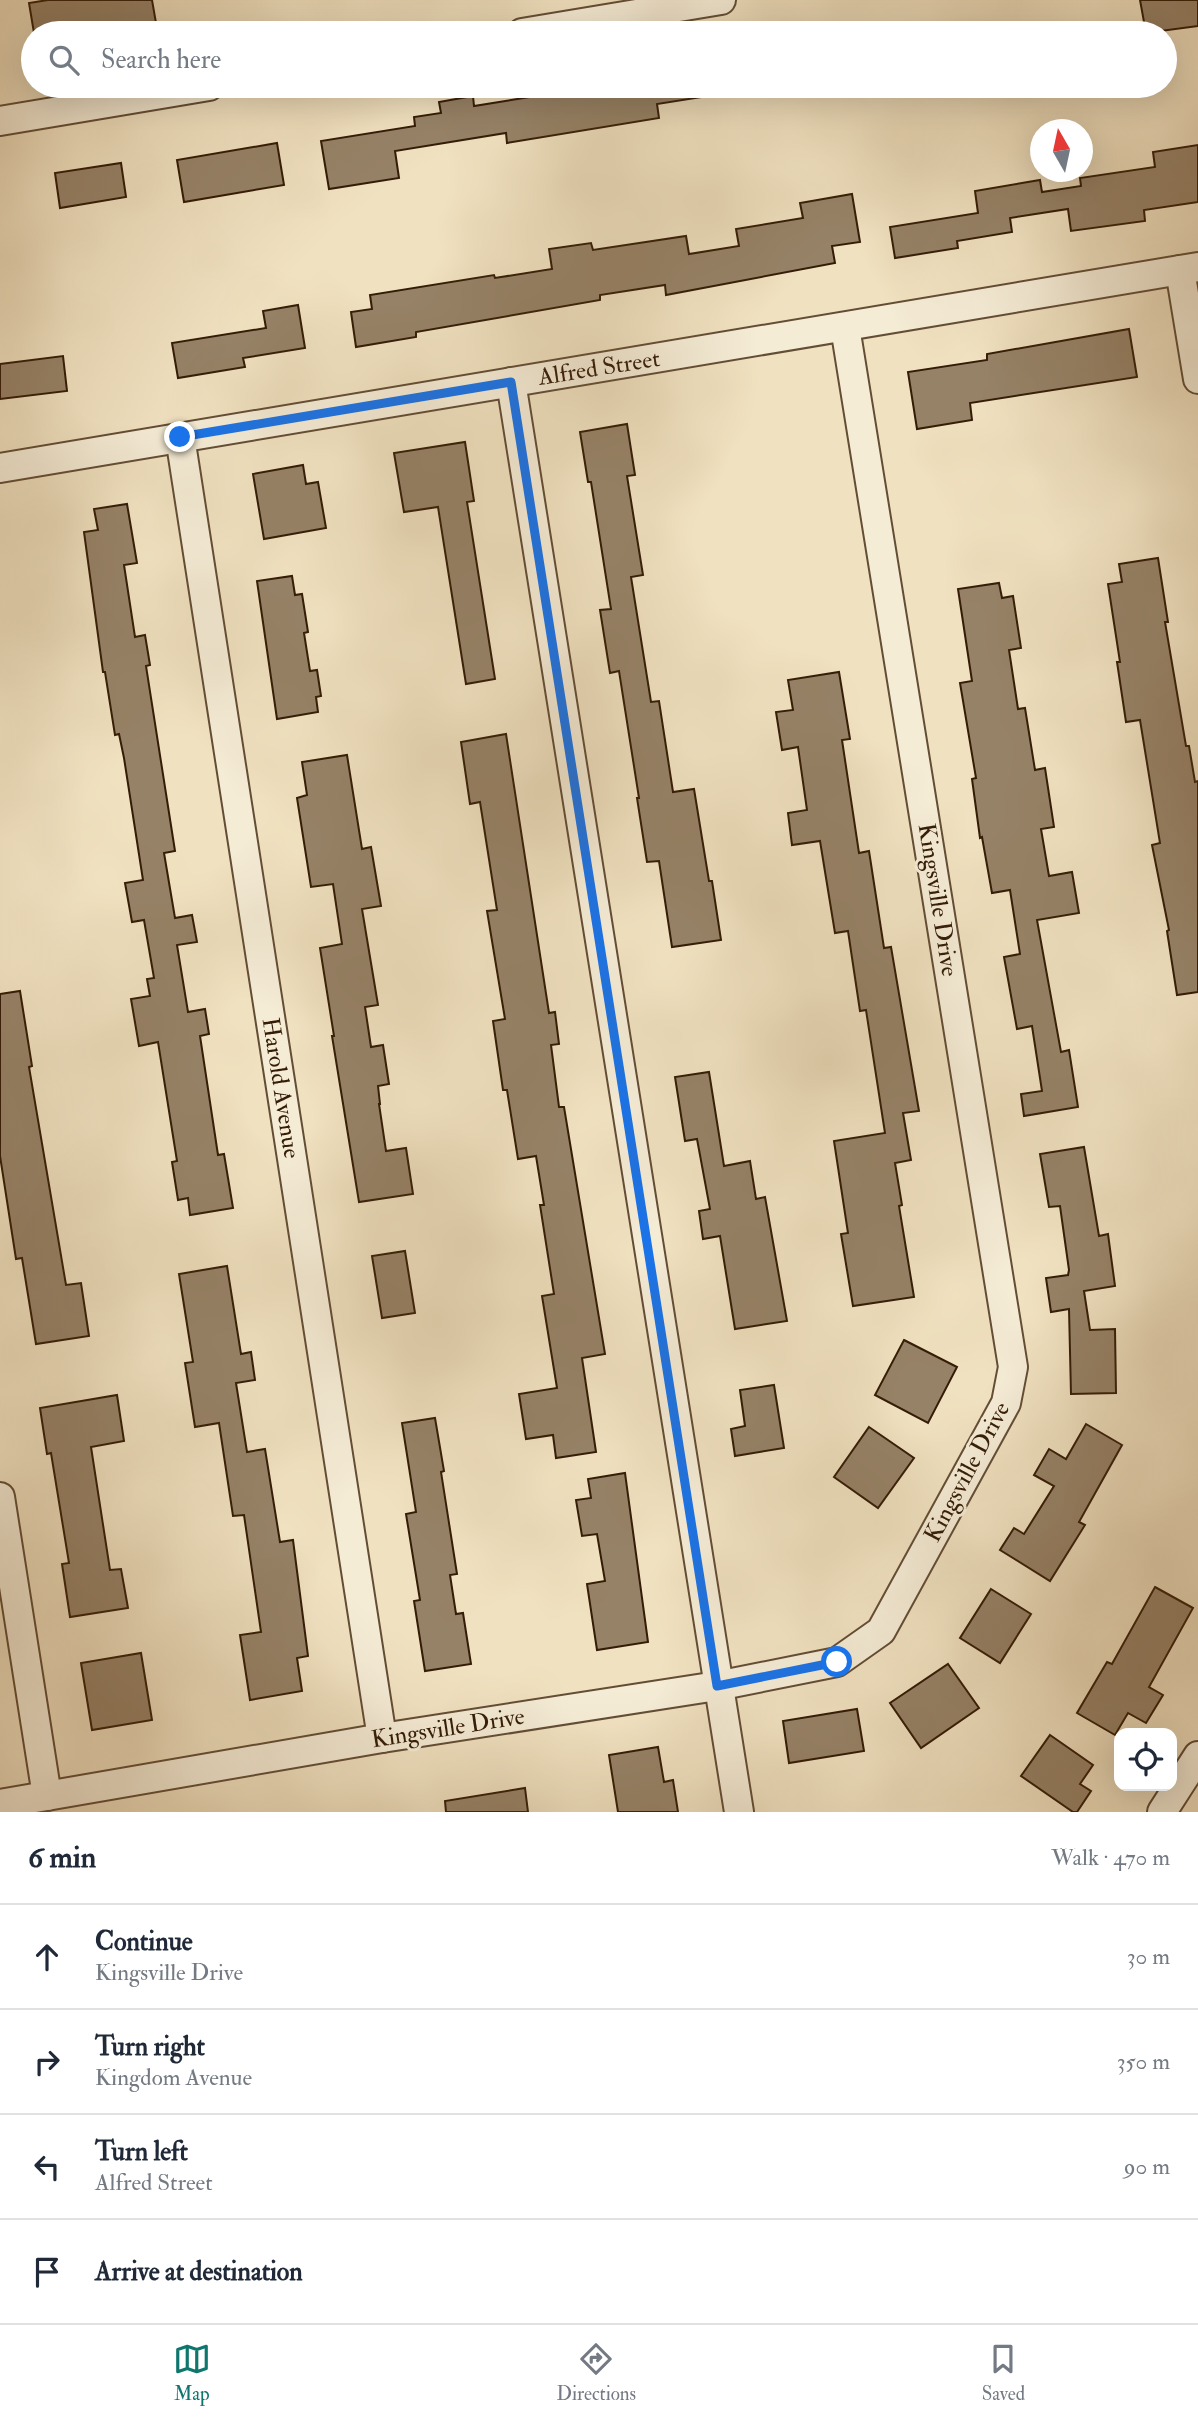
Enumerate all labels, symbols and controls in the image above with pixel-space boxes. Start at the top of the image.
search box [21,21,1177,98]
icon: search [45,41,83,79]
text: Search here [101,44,221,76]
north arrow [1030,119,1093,182]
street label: Alfred Street [535,343,662,393]
route end [164,421,195,452]
street label: Kingsville Drive [911,821,965,979]
street label: Harold Avenue [255,1015,307,1161]
street label: Kingsville Drive [917,1396,1017,1548]
route start [821,1646,852,1677]
street label: Kingsville Drive [369,1701,527,1755]
map controls [1114,1728,1177,1791]
button: locate [1114,1728,1177,1791]
text: 6 min [28,1839,96,1876]
text: Walk · 470 m [1051,1843,1170,1872]
text: Continue [95,1926,193,1958]
icon: ahead [28,1938,66,1976]
text: 30 m [1127,1942,1170,1971]
text: Kingsville Drive [95,1958,243,1987]
text: Turn right [95,2031,205,2063]
icon: right [28,2043,66,2081]
text: 350 m [1117,2047,1170,2076]
text: Kingdom Avenue [95,2063,252,2092]
text: Turn left [95,2136,188,2168]
icon: left [28,2148,66,2186]
text: 90 m [1124,2152,1170,2181]
text: Alfred Street [95,2168,213,2197]
icon: arrive [28,2253,66,2291]
text: Arrive at destination [95,2256,303,2288]
tab: Map [173,2340,211,2406]
tab: Directions [556,2340,636,2406]
tab: Saved [982,2340,1025,2406]

